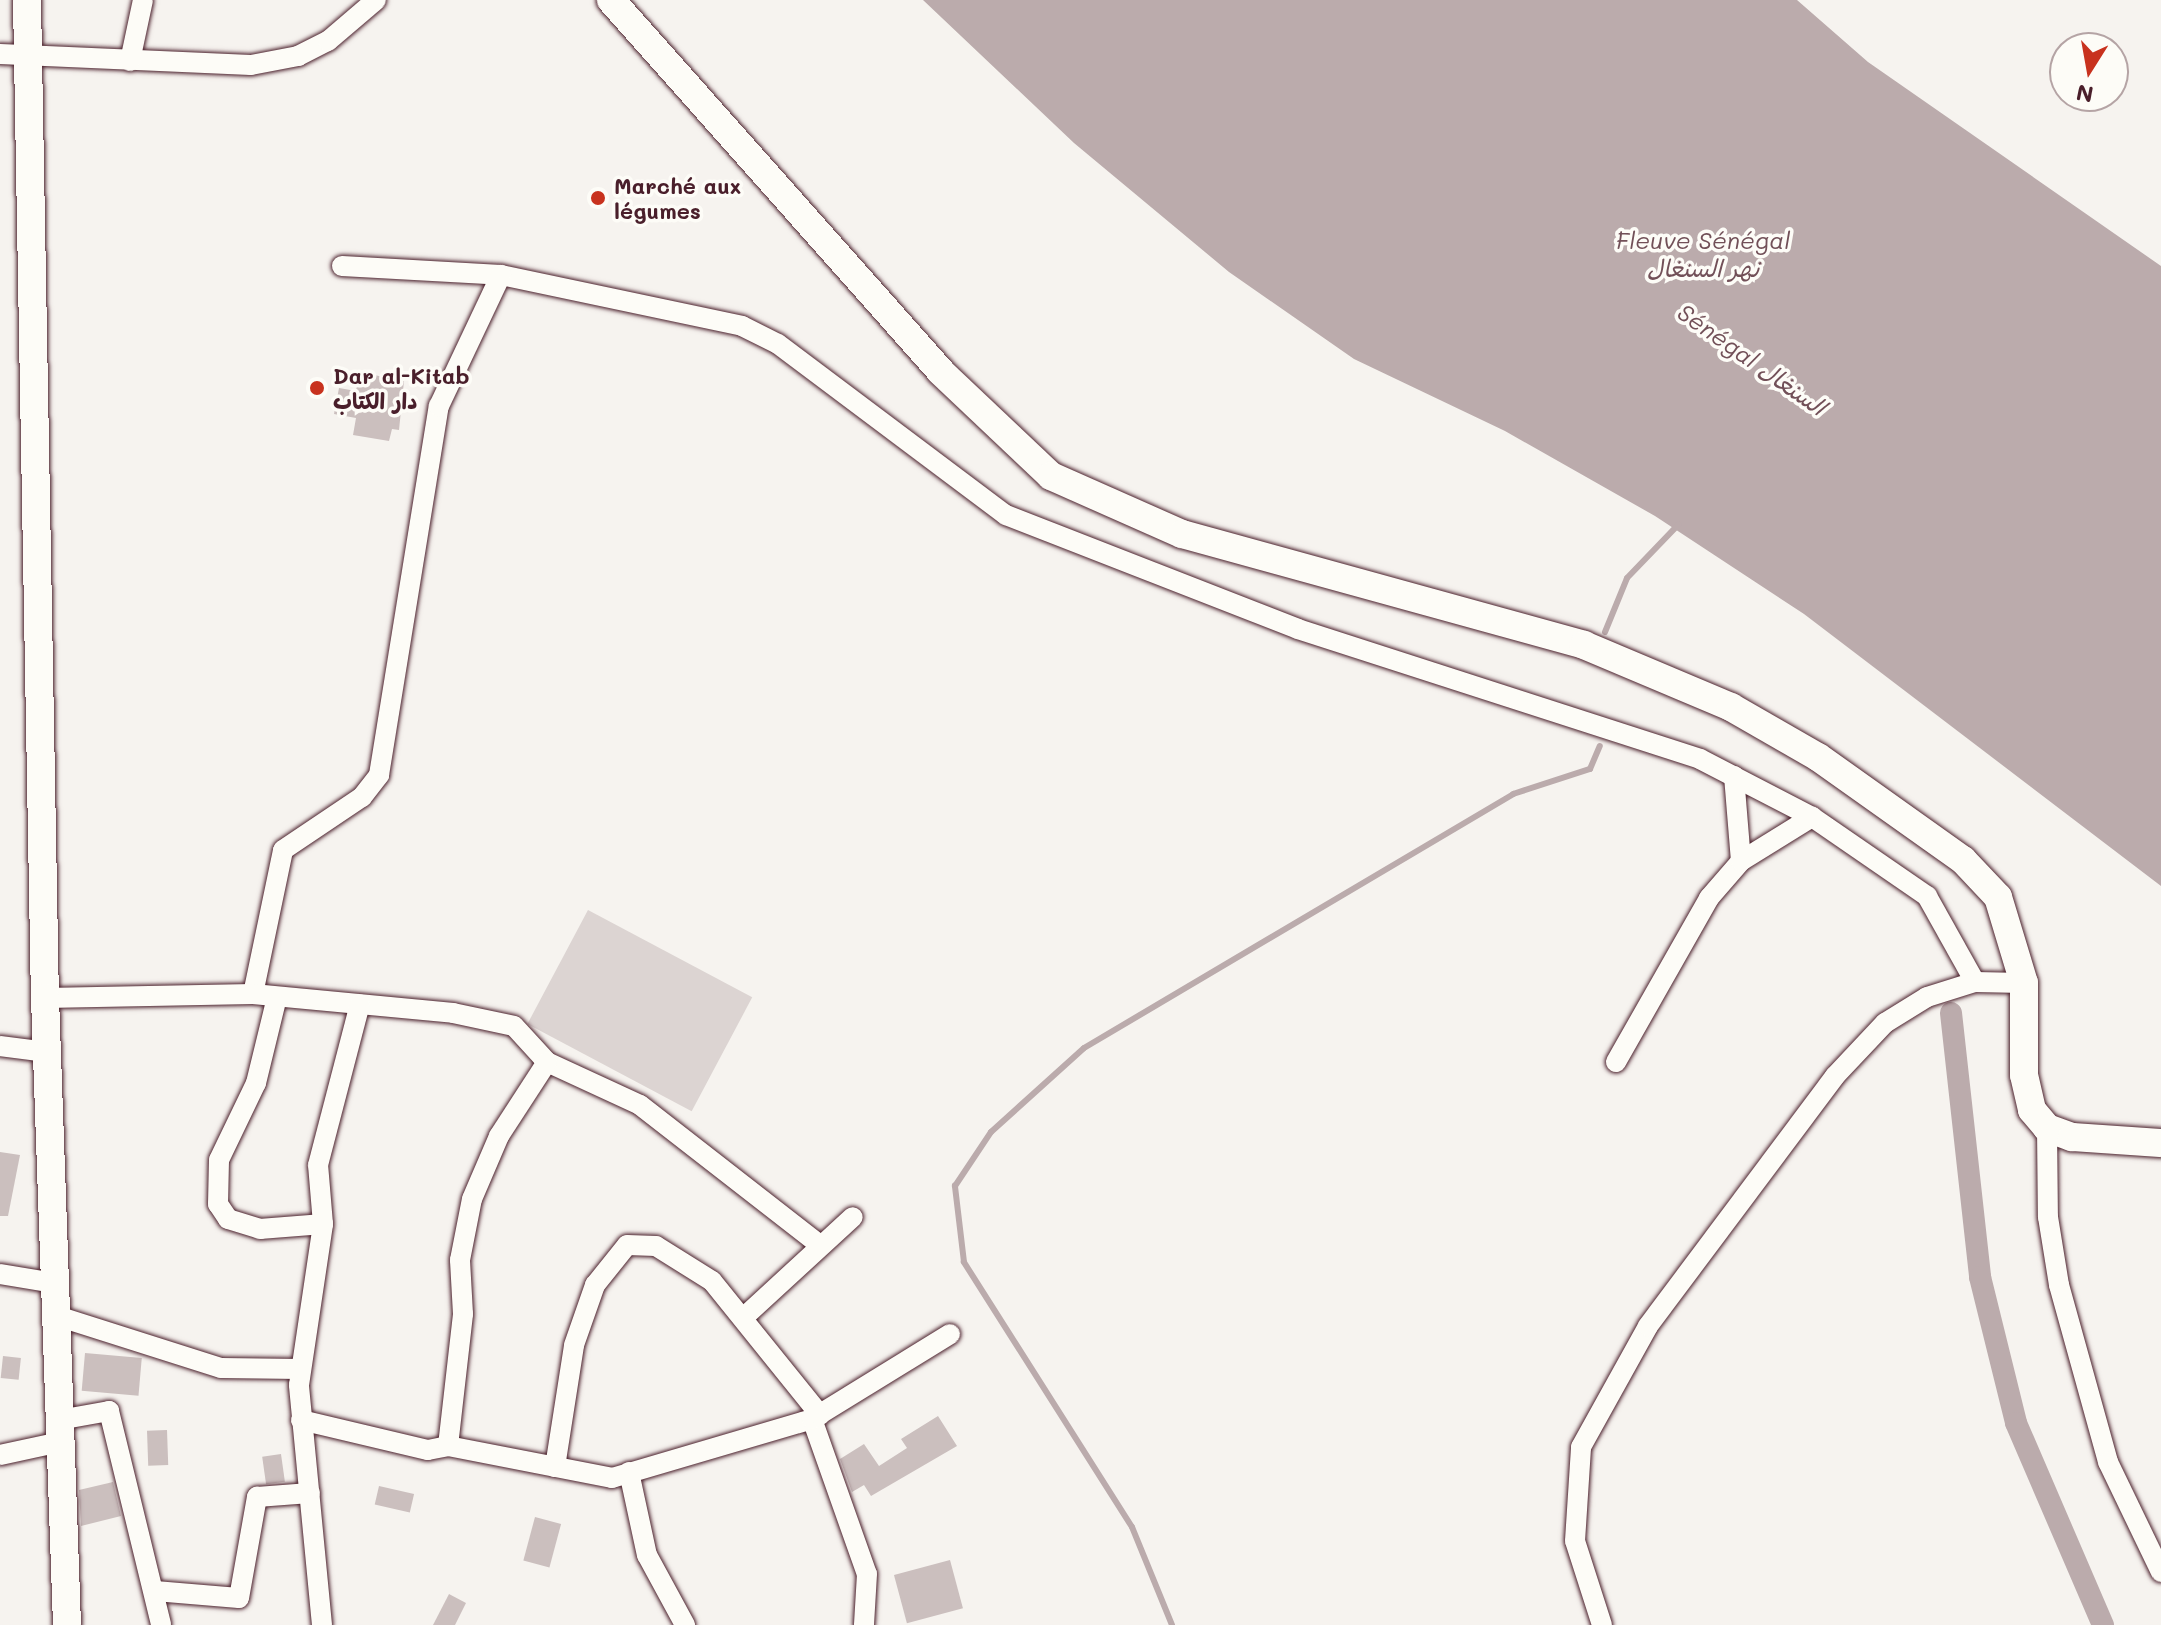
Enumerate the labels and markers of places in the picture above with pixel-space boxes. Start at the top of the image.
place label: Marché aux légumes [614,172,741,224]
marker: Marché aux légumes [589,189,607,207]
place label: Dar al-Kitab دار الكتاب [333,362,470,414]
marker: Dar al-Kitab دار الكتاب [308,379,326,397]

